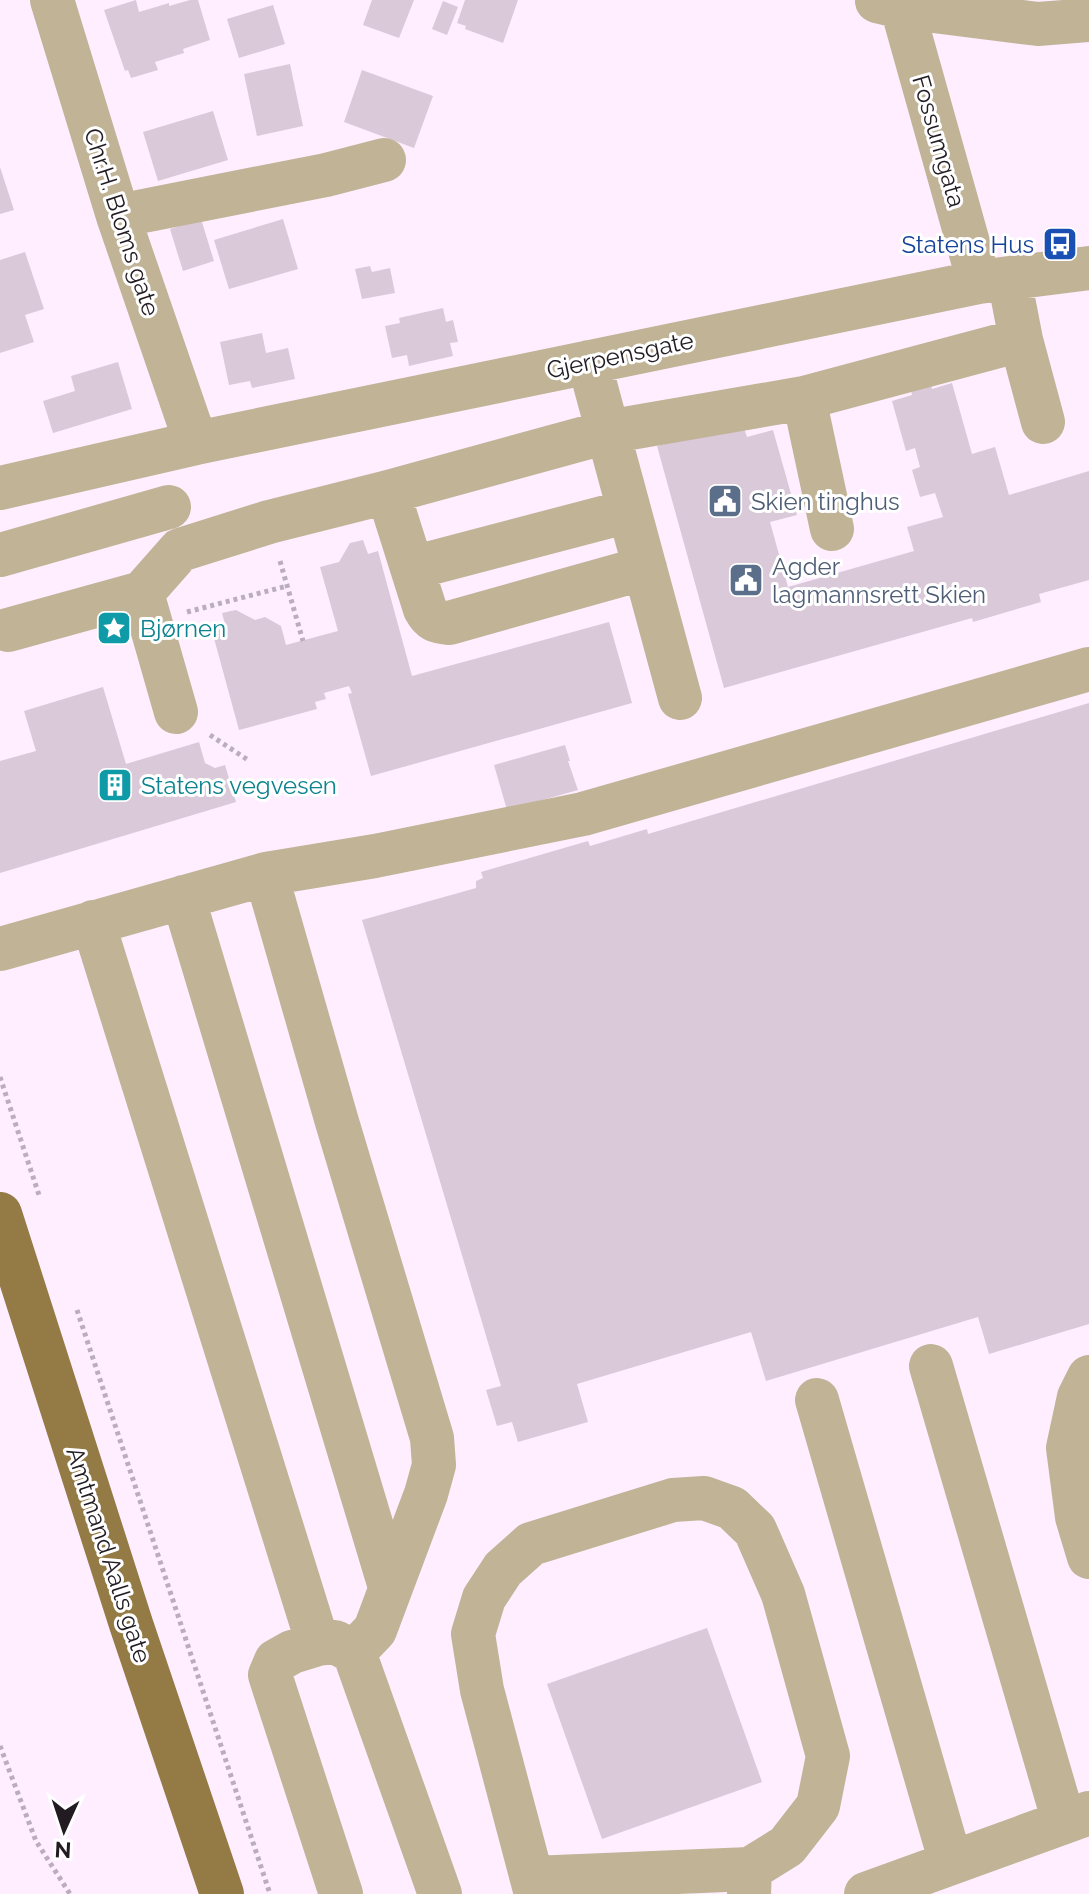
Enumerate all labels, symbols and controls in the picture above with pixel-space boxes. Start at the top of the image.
street label: Fossumgata [906,72,972,210]
street label: Chr.H. Bloms gate [78,124,166,320]
bus stop icon: Statens Hus [1041,225,1079,263]
place label: Statens Hus [901,230,1034,259]
street label: Gjerpensgate [544,325,696,385]
public building icon: Skien tinghus [706,482,744,520]
place label: Skien tinghus [751,487,900,516]
place label: Agder lagmannsrett Skien [772,552,986,609]
public building icon: Agder lagmannsrett Skien [727,561,765,599]
place icon: Bjørnen [95,609,133,647]
place label: Bjørnen [140,614,226,643]
building icon: Statens vegvesen [96,766,134,804]
place label: Statens vegvesen [141,771,337,800]
street label: Amtmand Aalls gate [60,1443,158,1667]
north arrow [24,1790,104,1870]
text: N [54,1837,72,1863]

